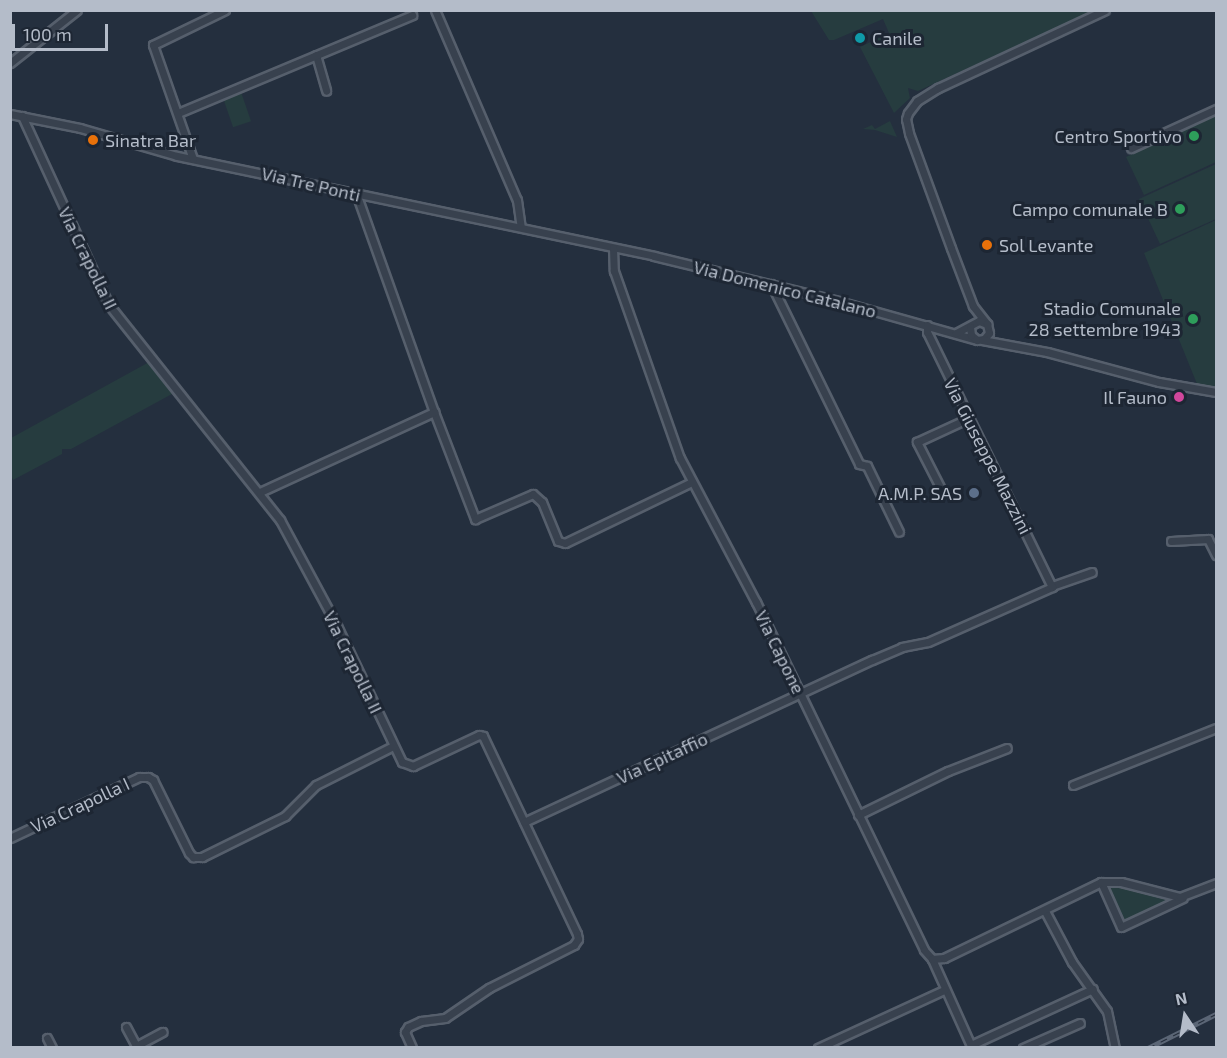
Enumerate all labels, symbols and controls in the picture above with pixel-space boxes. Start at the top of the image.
scale bar [15,12,111,50]
text: 100 m [23,23,72,45]
place label: Canile [872,27,922,49]
marker: Canile [853,31,867,45]
place label: Centro Sportivo [1055,125,1182,147]
place label: Sinatra Bar [105,129,196,151]
marker: Centro Sportivo [1187,129,1201,143]
marker: Sinatra Bar [86,133,100,147]
street label: Via Tre Ponti [259,162,363,206]
place label: Campo comunale B [1012,198,1168,220]
marker: Campo comunale B [1173,202,1187,216]
street label: Via Crapolla II [54,203,122,313]
place label: Sol Levante [999,234,1094,256]
marker: Sol Levante [980,238,994,252]
street label: Via Domenico Catalano [691,256,879,322]
place label: Stadio Comunale 28 settembre 1943 [1029,298,1181,340]
marker: Stadio Comunale 28 settembre 1943 [1186,312,1200,326]
street label: Via Giuseppe Mazzini [939,374,1037,538]
place label: Il Fauno [1103,386,1167,408]
marker: Il Fauno [1172,390,1186,404]
place label: A.M.P. SAS [878,482,962,504]
marker: A.M.P. SAS [967,486,981,500]
street label: Via Crapolla II [319,607,387,717]
street label: Via Capone [751,607,809,697]
street label: Via Epitaffio [613,728,711,788]
street label: Via Crapolla I [27,773,133,837]
north arrow [1155,986,1215,1046]
text: N [1174,987,1189,1008]

